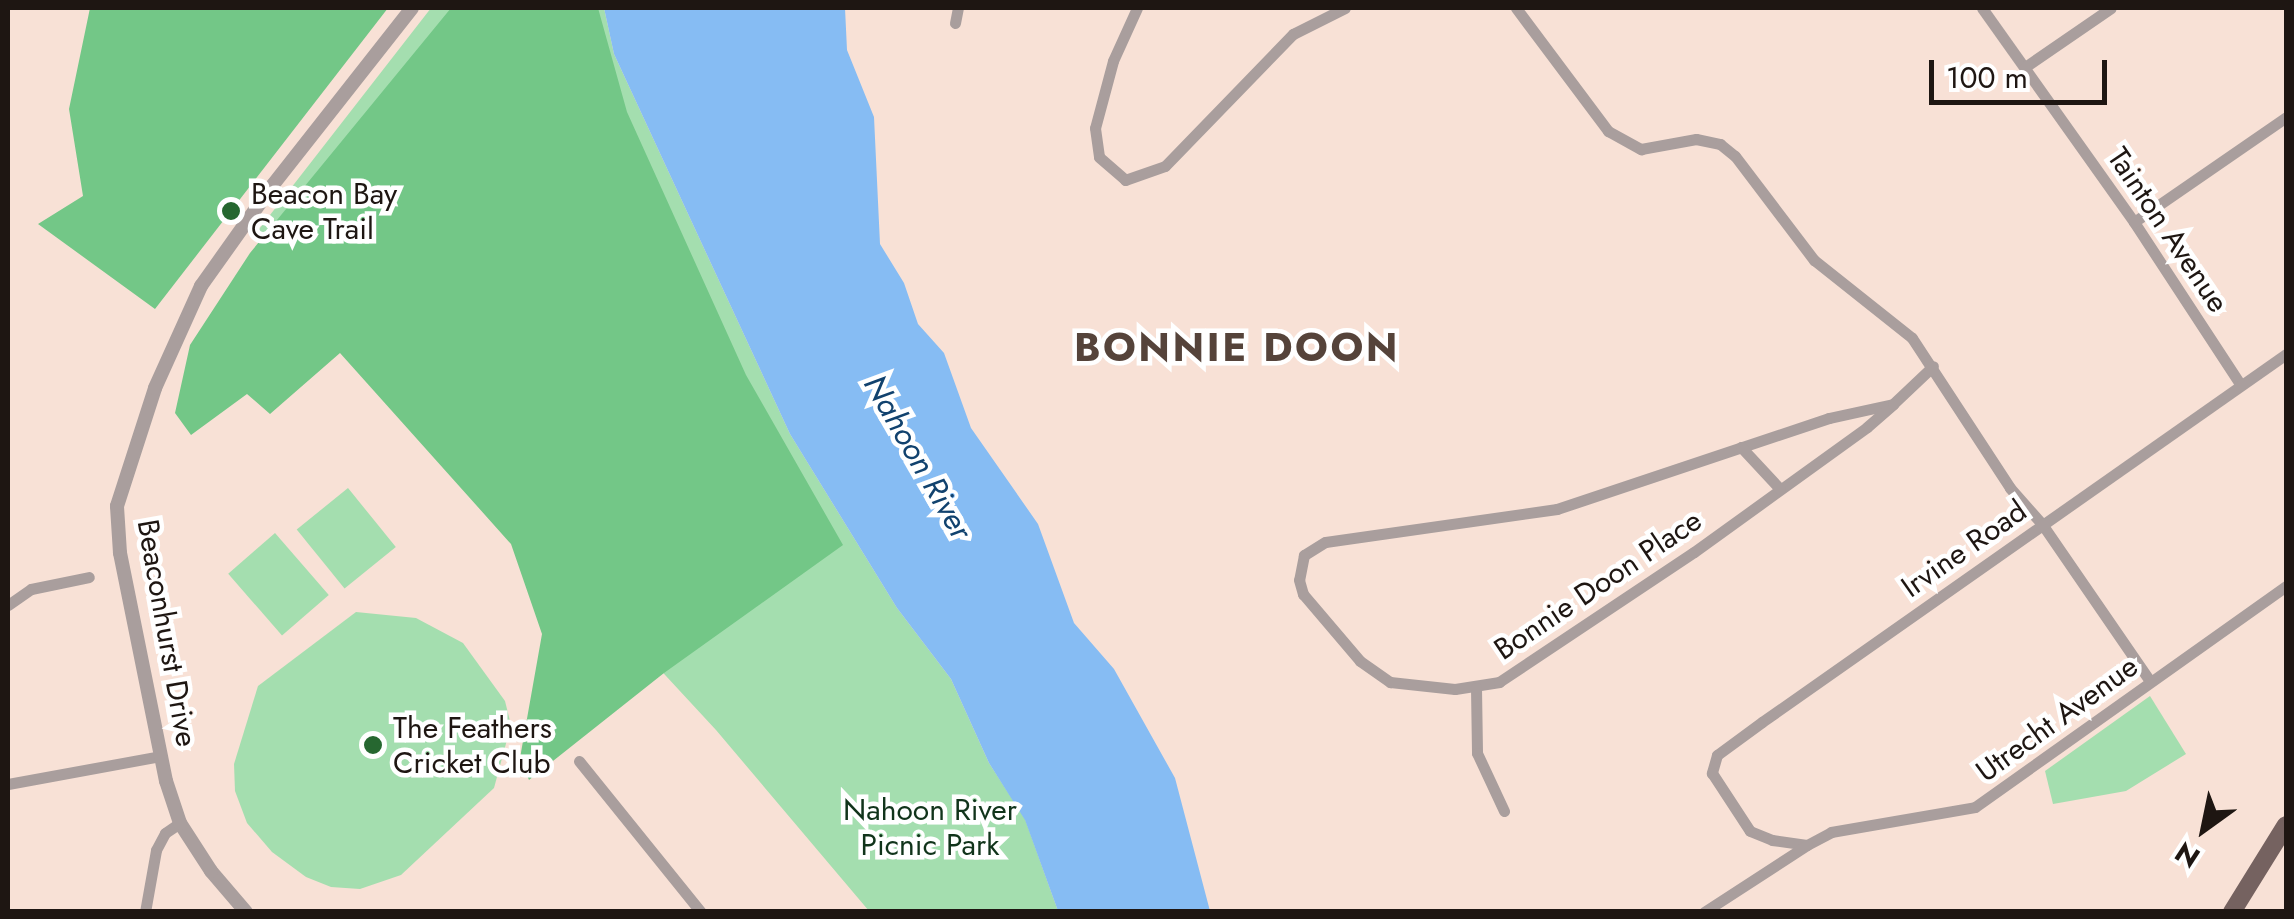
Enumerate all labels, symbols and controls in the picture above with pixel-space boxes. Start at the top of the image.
scale bar [1934,40,2112,102]
text: 100 m [1946,56,2028,99]
street label: Tainton Avenue [2100,141,2236,319]
place label: Beacon Bay Cave Trail [251,176,397,246]
marker: Beacon Bay Cave Trail [220,200,242,222]
district label: BONNIE DOON [1074,323,1400,371]
water label: Nahoon River [856,368,980,546]
street label: Irvine Road [1895,493,2033,605]
street label: Bonnie Doon Place [1487,502,1709,668]
street label: Beaconhurst Drive [129,517,205,749]
street label: Utrecht Avenue [1969,648,2145,790]
place label: The Feathers Cricket Club [393,710,552,780]
marker: The Feathers Cricket Club [362,734,384,756]
north arrow [2154,779,2254,879]
park label: Nahoon River Picnic Park [843,792,1017,862]
text: N [2167,831,2208,878]

